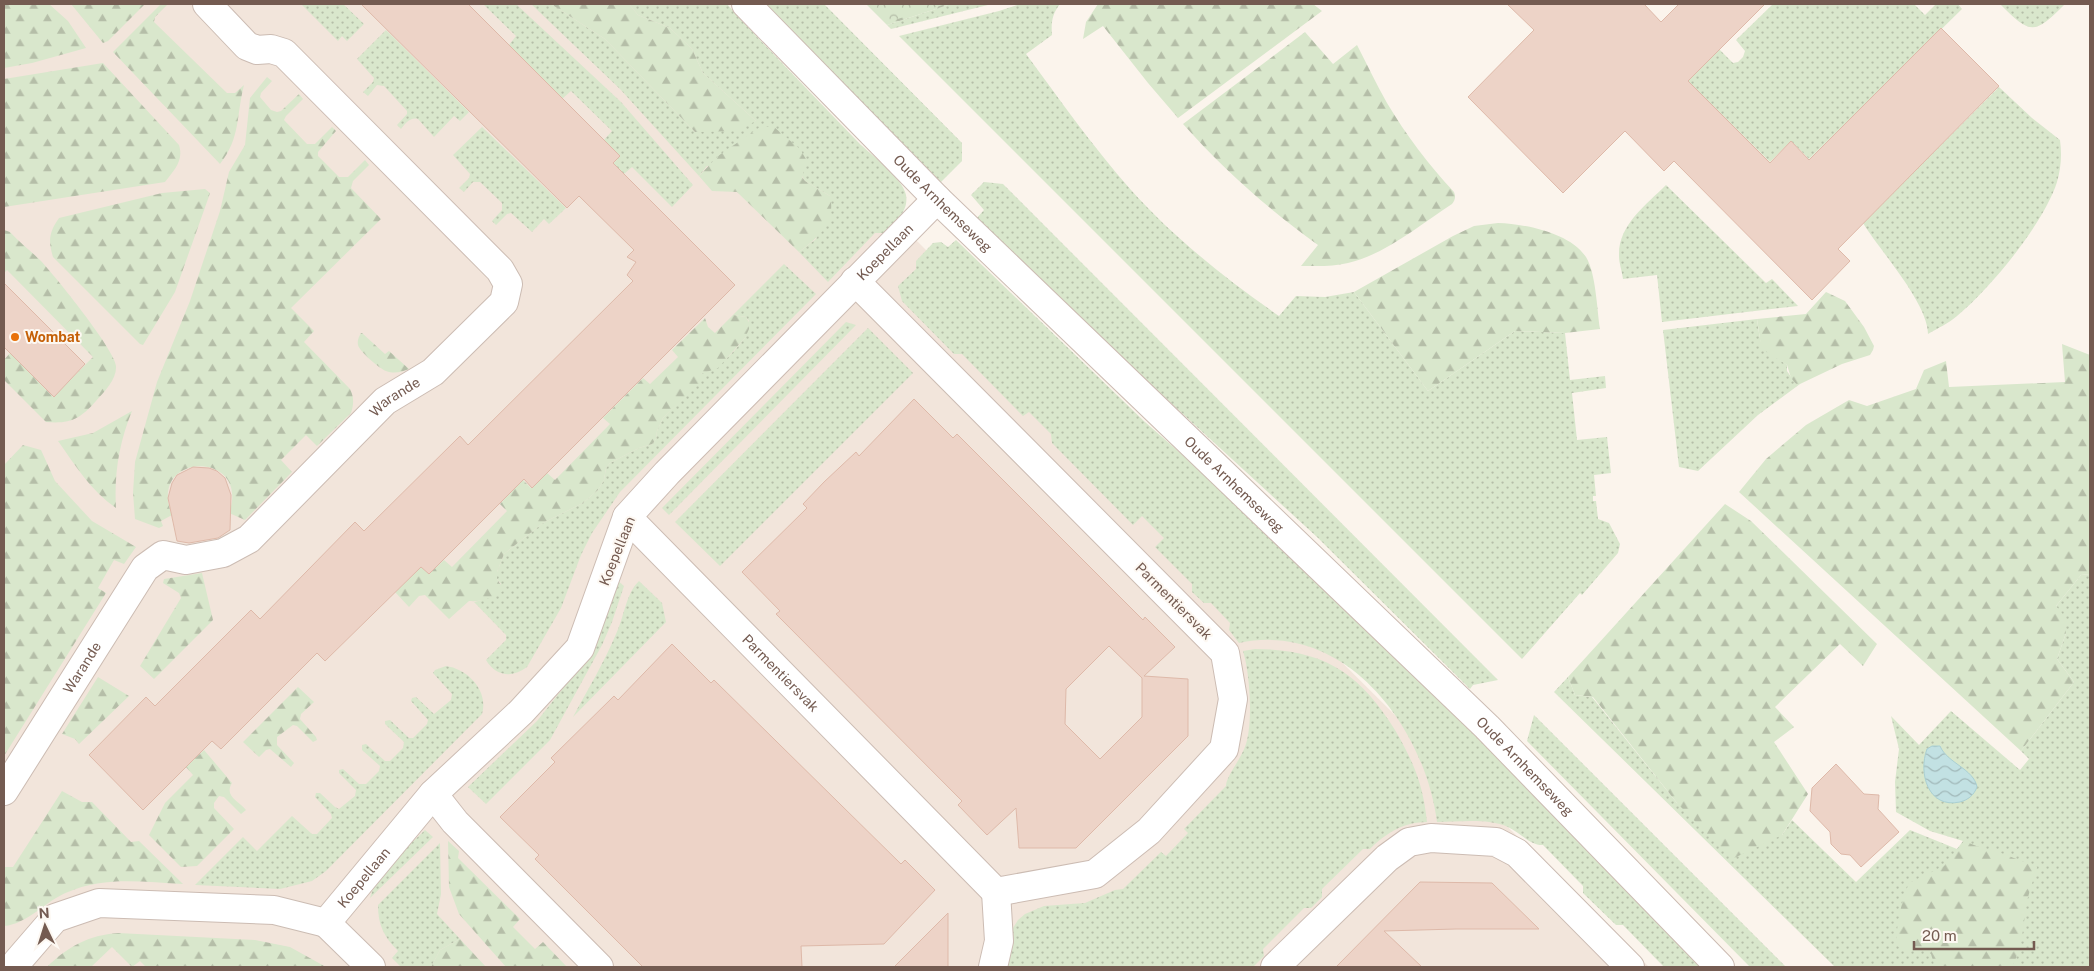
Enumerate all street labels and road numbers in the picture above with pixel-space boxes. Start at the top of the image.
street label: Oude Arnhemseweg [890,151,995,256]
street label: Koepellaan [854,220,916,284]
street label: Warande [366,374,423,420]
street label: Oude Arnhemseweg [1181,433,1288,536]
street label: Koepellaan [596,514,638,588]
street label: Parmentiersvak [1132,559,1216,643]
street label: Parmentiersvak [739,631,822,715]
street label: Warande [60,639,104,696]
street label: Oude Arnhemseweg [1473,713,1577,819]
street label: Koepellaan [334,844,393,911]

